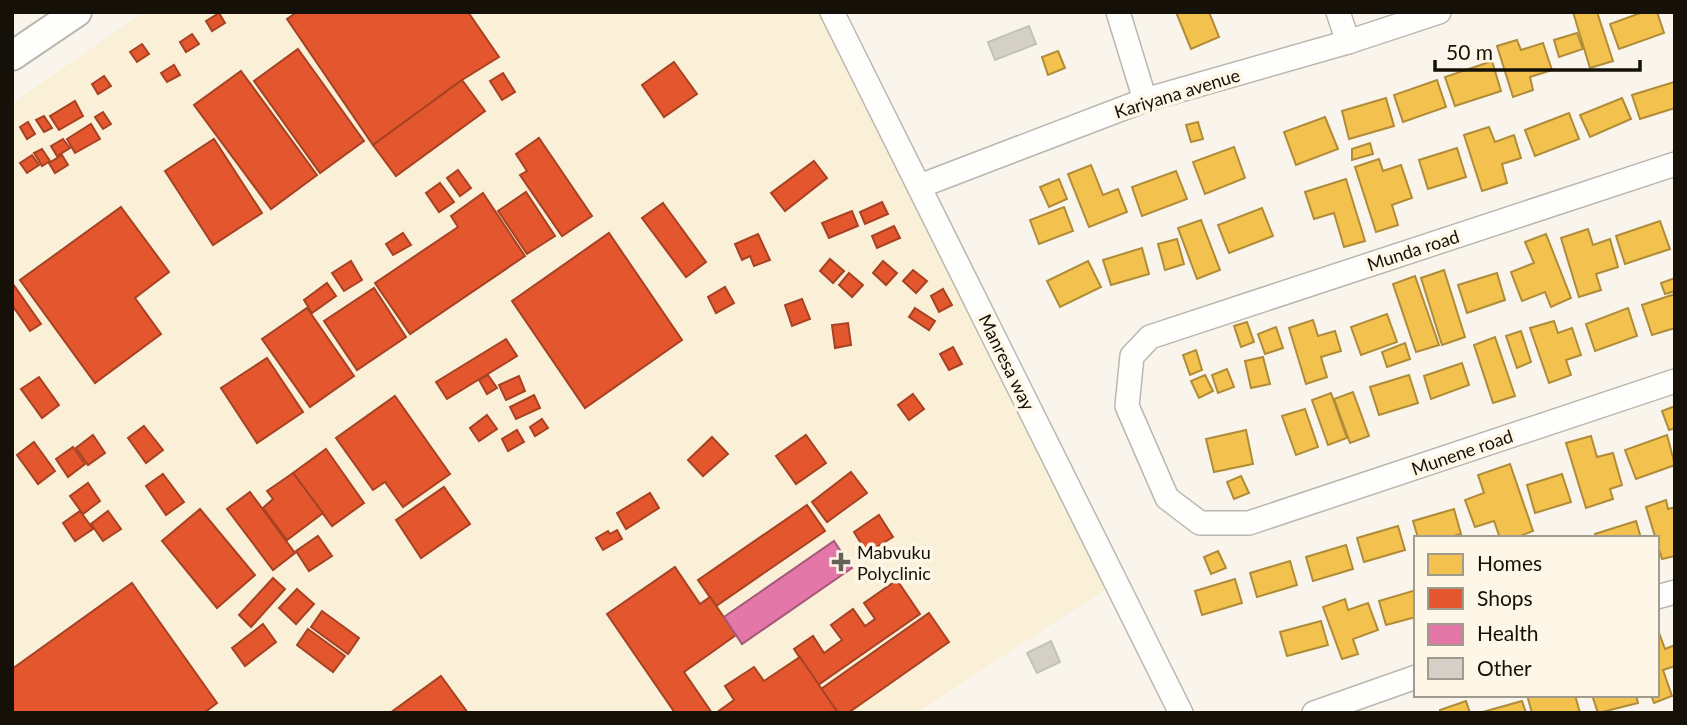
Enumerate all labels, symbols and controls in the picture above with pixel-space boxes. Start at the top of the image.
scale bar [1435,28,1640,72]
text: 50 m [1446,39,1493,64]
street label: Kariyana avenue [1112,63,1242,123]
street label: Munda road [1364,225,1462,275]
street label: Manresa way [974,310,1040,414]
street label: Munene road [1408,424,1516,480]
legend [1414,536,1659,697]
place label: Mabvuku Polyclinic [857,541,931,584]
text: Homes [1477,550,1542,575]
marker: Mabvuku Polyclinic [831,552,851,572]
text: Shops [1477,585,1533,610]
text: Health [1477,620,1538,645]
text: Other [1477,655,1532,680]

